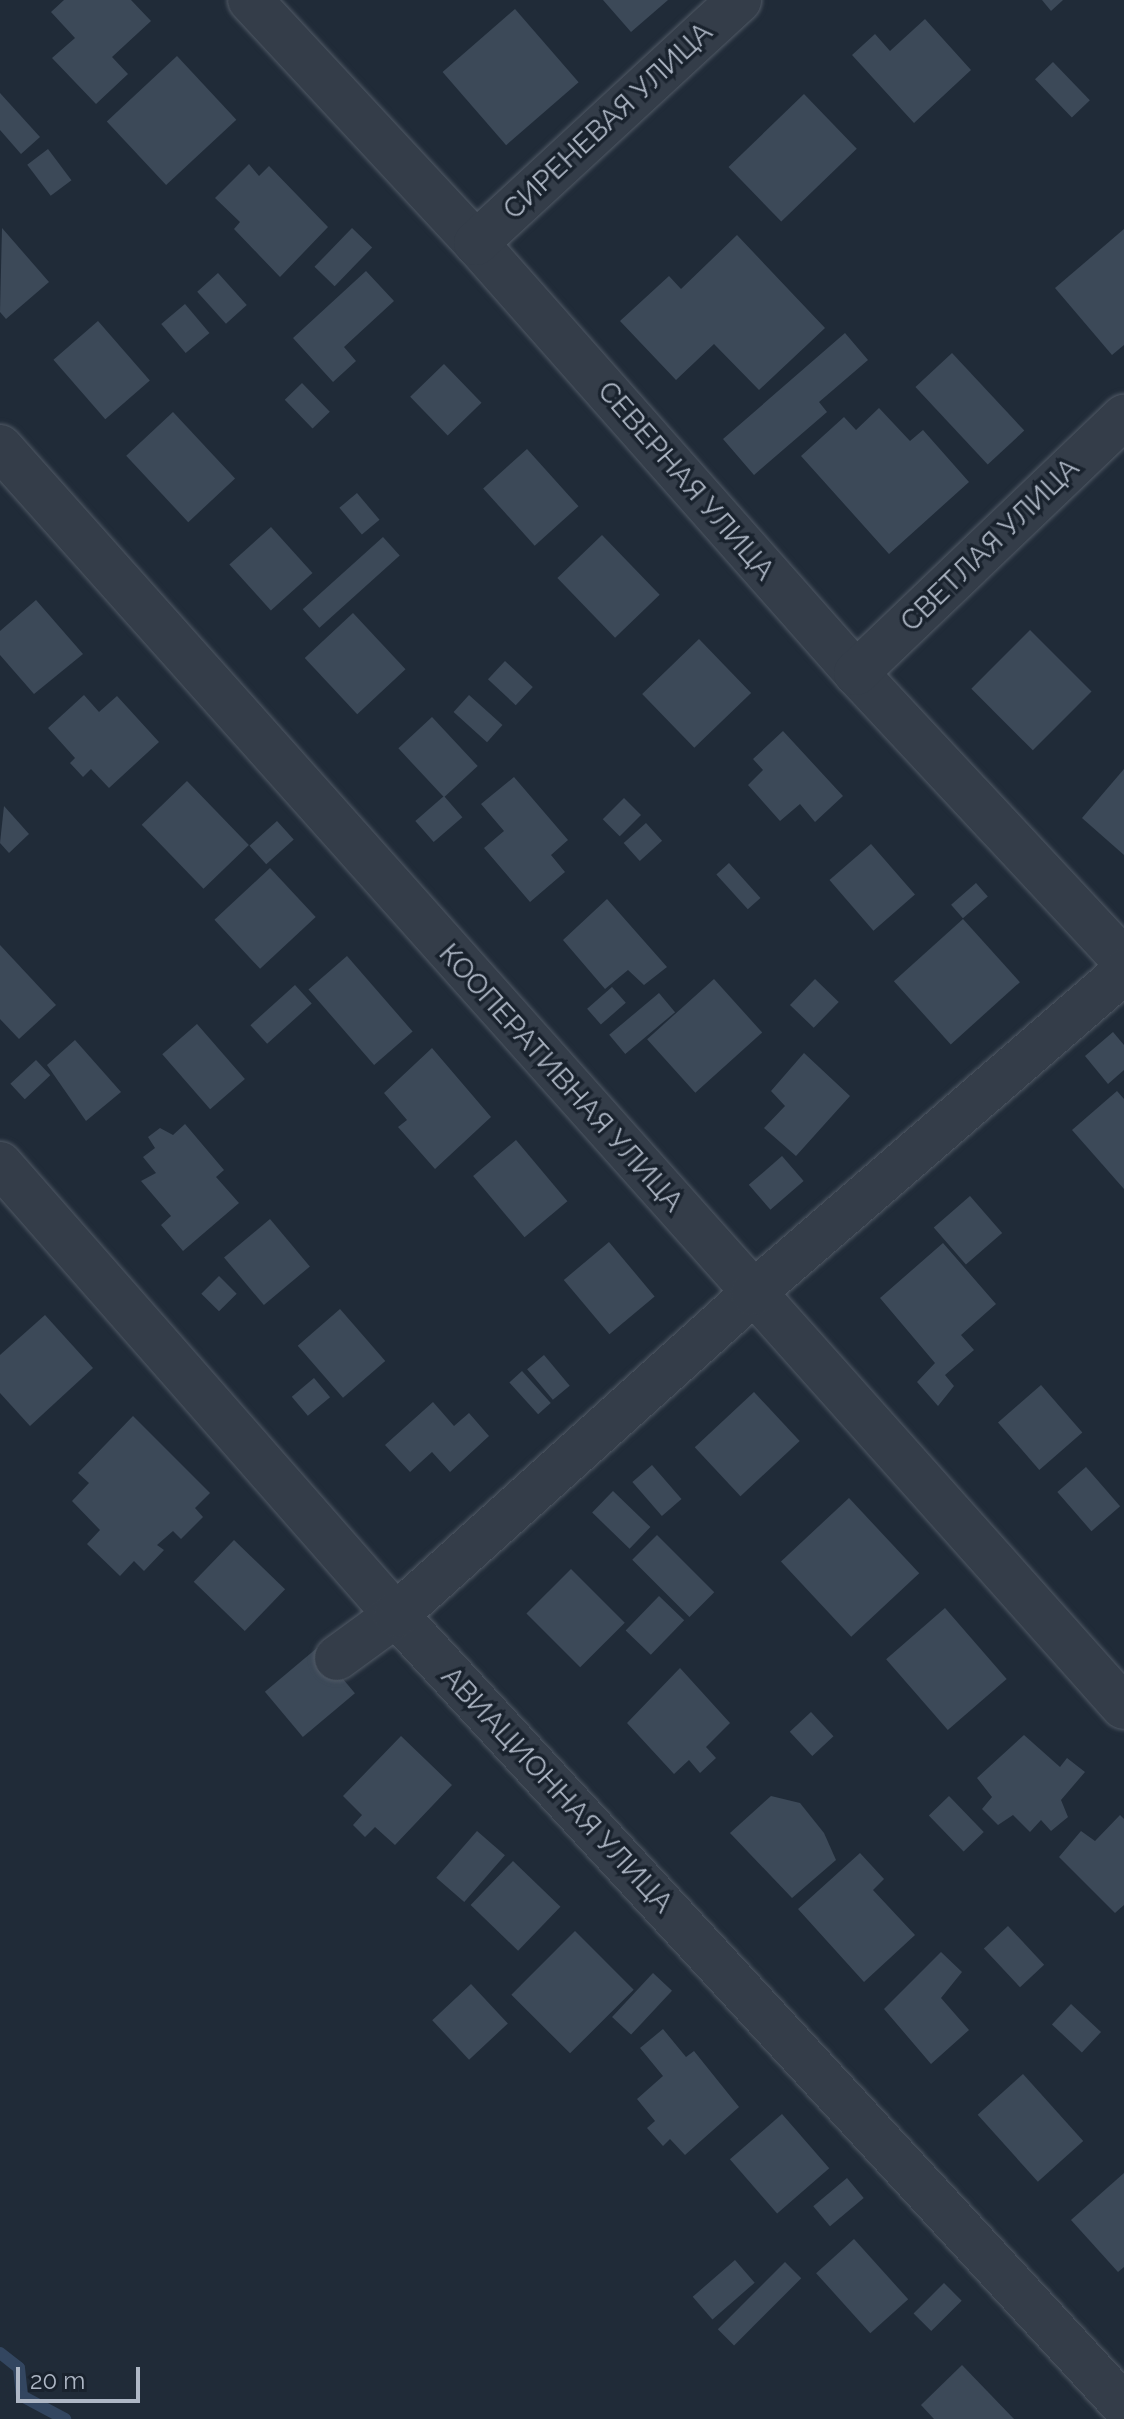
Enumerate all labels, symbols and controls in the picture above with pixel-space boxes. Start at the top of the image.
street label: СИРЕНЕВАЯ УЛИЦА [497,16,719,226]
street label: СЕВЕРНАЯ УЛИЦА [591,375,781,587]
street label: СВЕТЛАЯ УЛИЦА [894,451,1086,639]
street label: КООПЕРАТИВНАЯ УЛИЦА [432,937,690,1219]
street label: АВИАЦИОННАЯ УЛИЦА [434,1660,680,1920]
scale bar [20,2351,144,2401]
text: 20 m [30,2366,85,2395]

